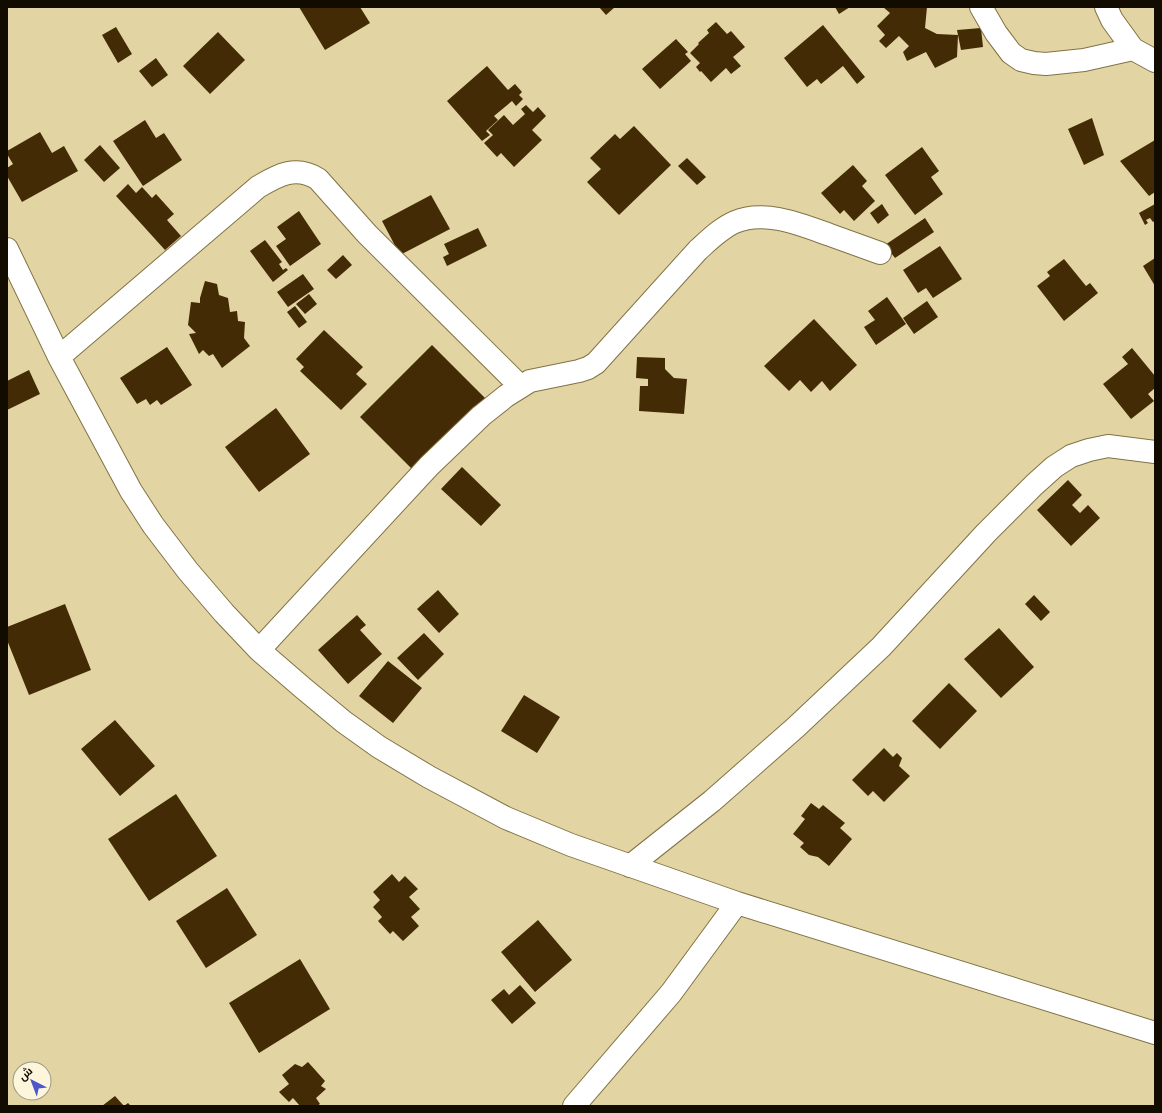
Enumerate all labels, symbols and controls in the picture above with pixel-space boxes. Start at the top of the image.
north arrow [12,1061,52,1101]
text: ش [15,1064,35,1083]

